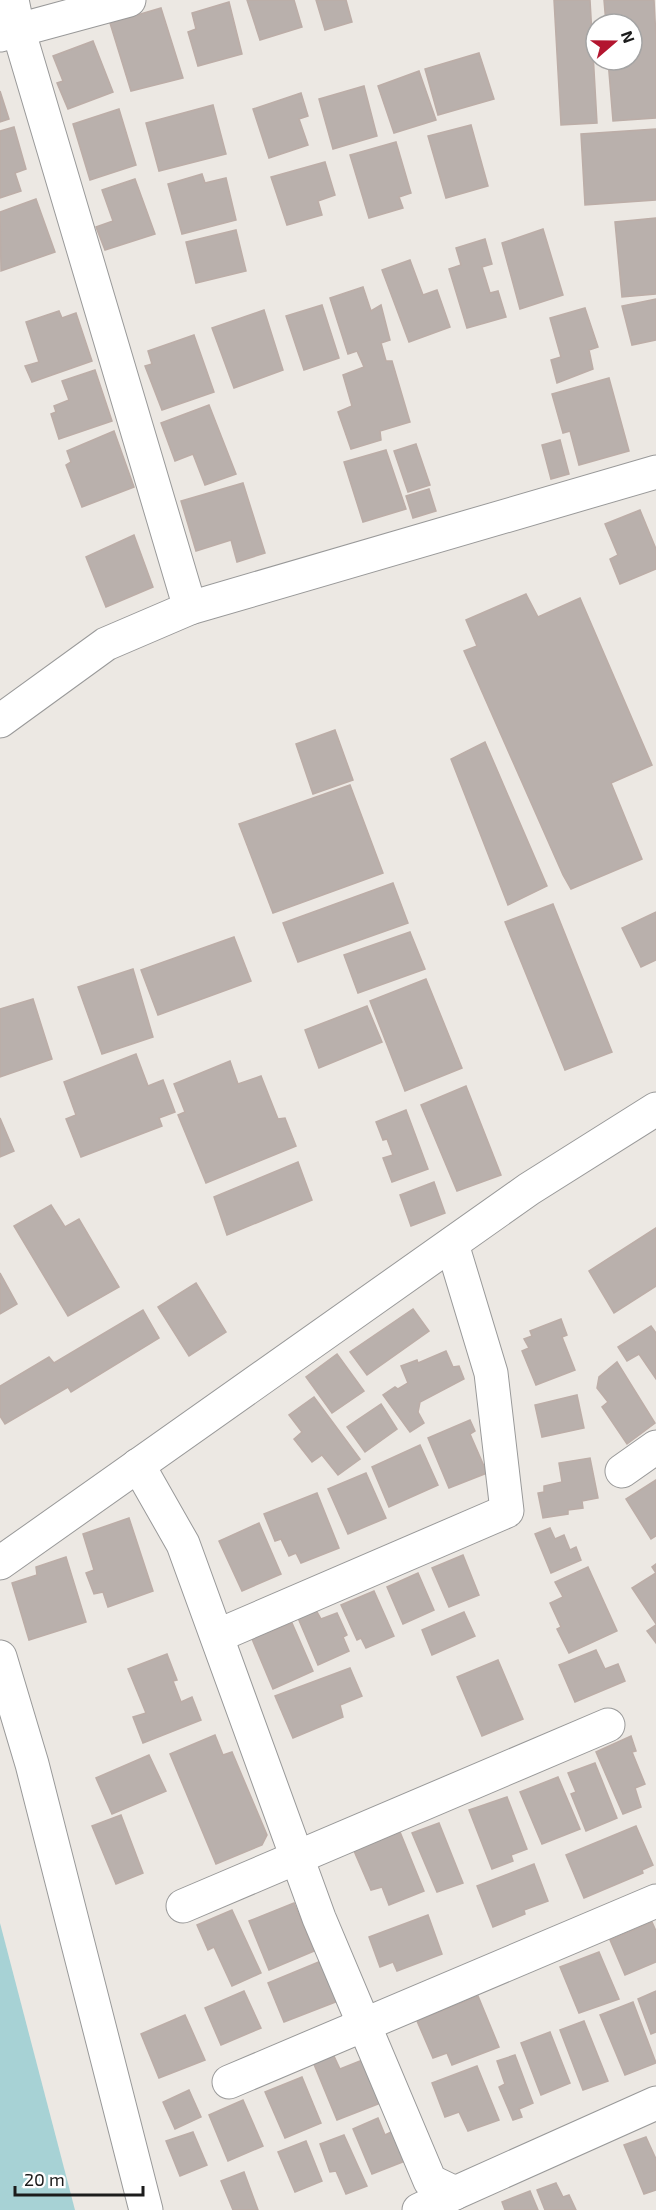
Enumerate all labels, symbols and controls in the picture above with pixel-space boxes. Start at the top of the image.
north arrow [584,12,644,72]
text: N [618,28,639,45]
scale bar [15,2159,142,2197]
text: 20 m [24,2168,65,2190]

